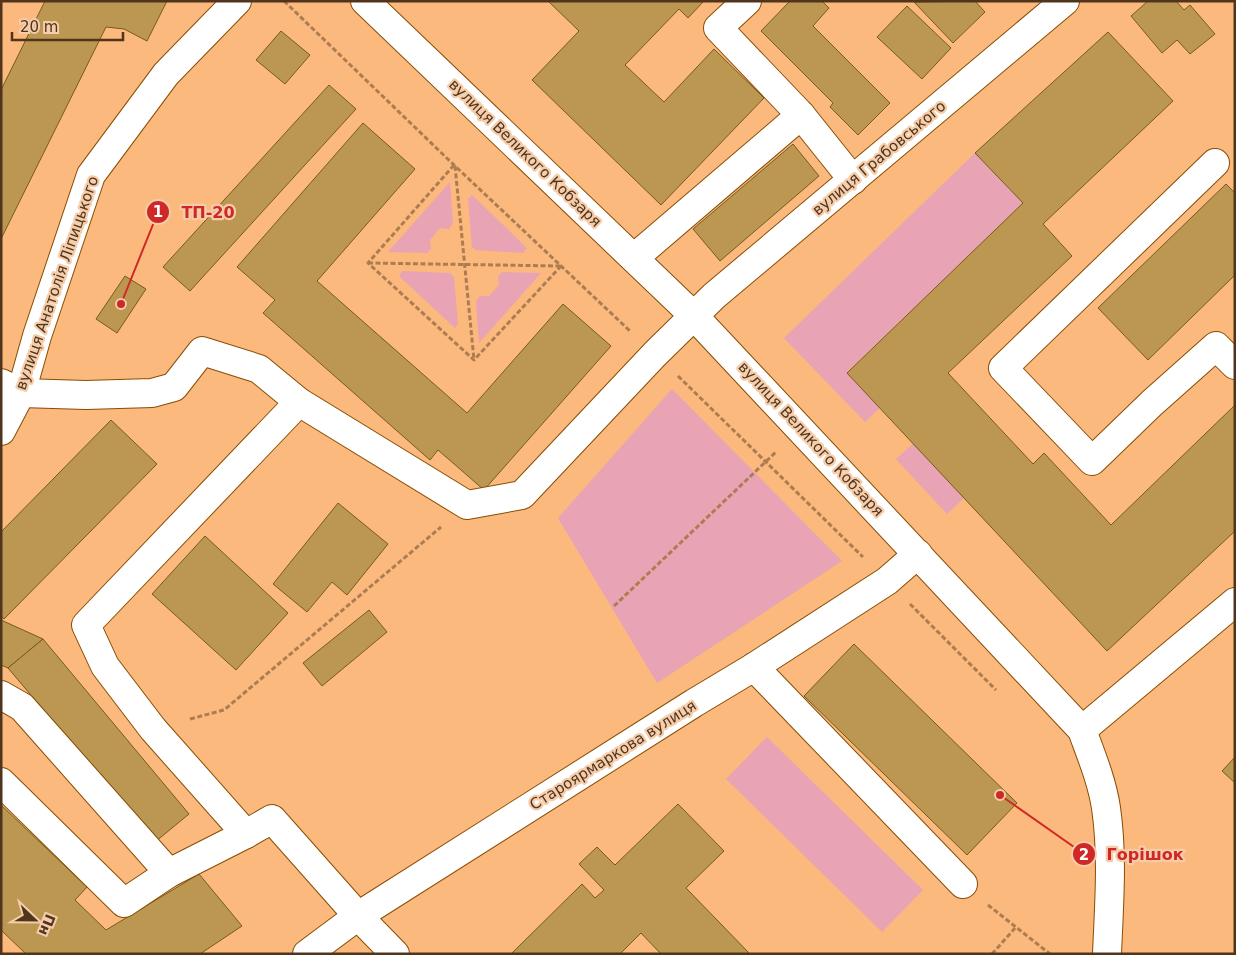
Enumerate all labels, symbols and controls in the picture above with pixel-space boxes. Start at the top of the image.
scale bar [12,10,124,42]
text: 20 m [20,18,58,36]
street label: вулиця Великого Кобзаря [445,75,605,231]
street label: вулиця Грабовського [809,97,949,219]
street label: вулиця Анатолія Ліпицького [12,174,102,392]
callout: ТП-20 [146,197,244,228]
text: 1 [153,203,163,221]
text: ТП-20 [181,203,235,222]
street label: вулиця Великого Кобзаря [735,358,887,520]
street label: Староярмаркова вулиця [526,696,700,814]
callout: Горішок [1071,839,1193,870]
text: Горішок [1107,845,1184,864]
text: 2 [1079,846,1089,864]
north arrow [10,895,60,945]
text: Пн [36,912,58,938]

